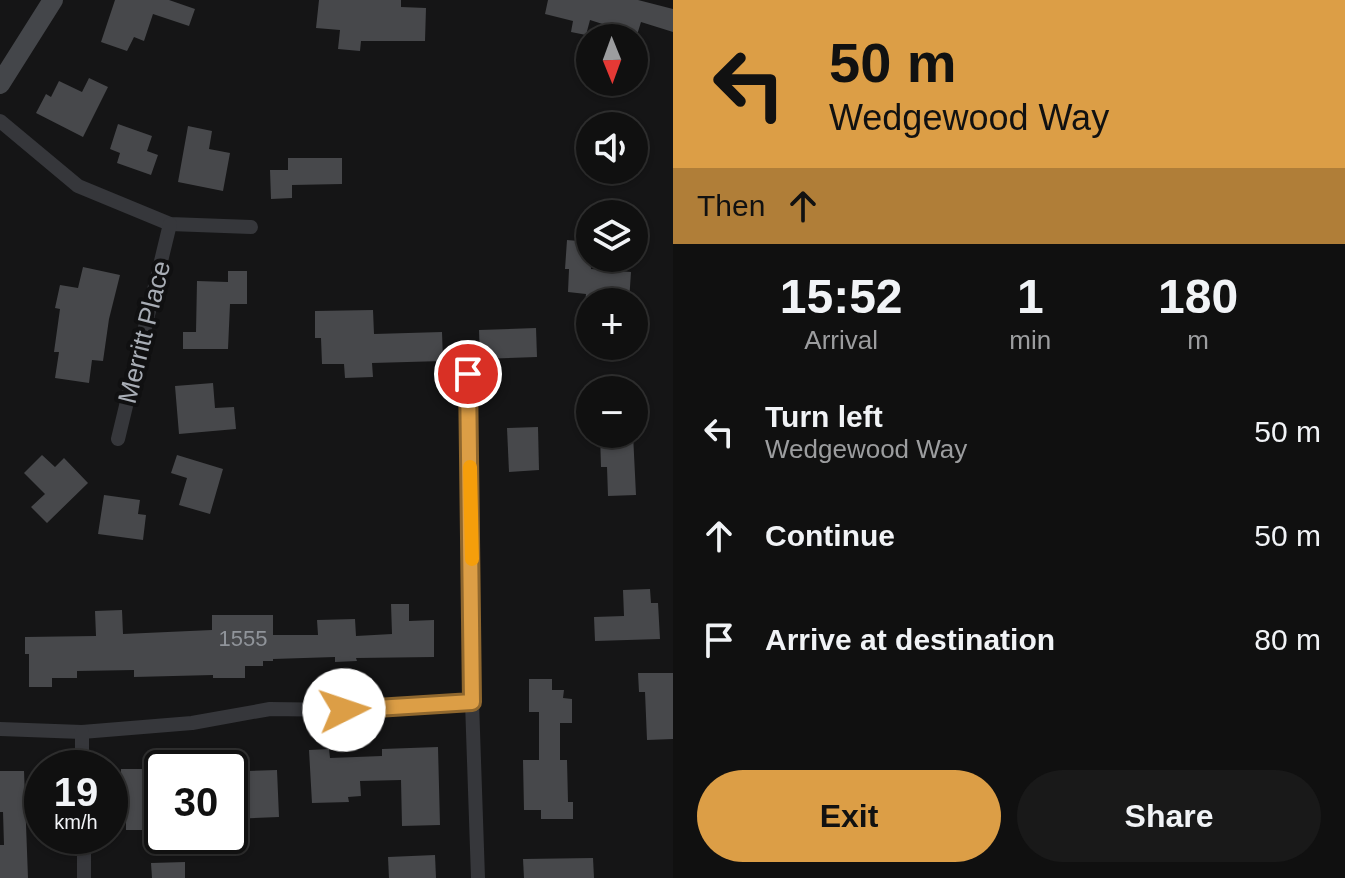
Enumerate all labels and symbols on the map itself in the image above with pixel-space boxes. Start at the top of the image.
north arrow [576,24,648,96]
street label: Merritt Place [112,258,176,406]
pin [434,340,502,408]
house number: 1555 [219,626,267,651]
position arrow [302,668,386,752]
speed limit sign: 30 [144,750,248,854]

